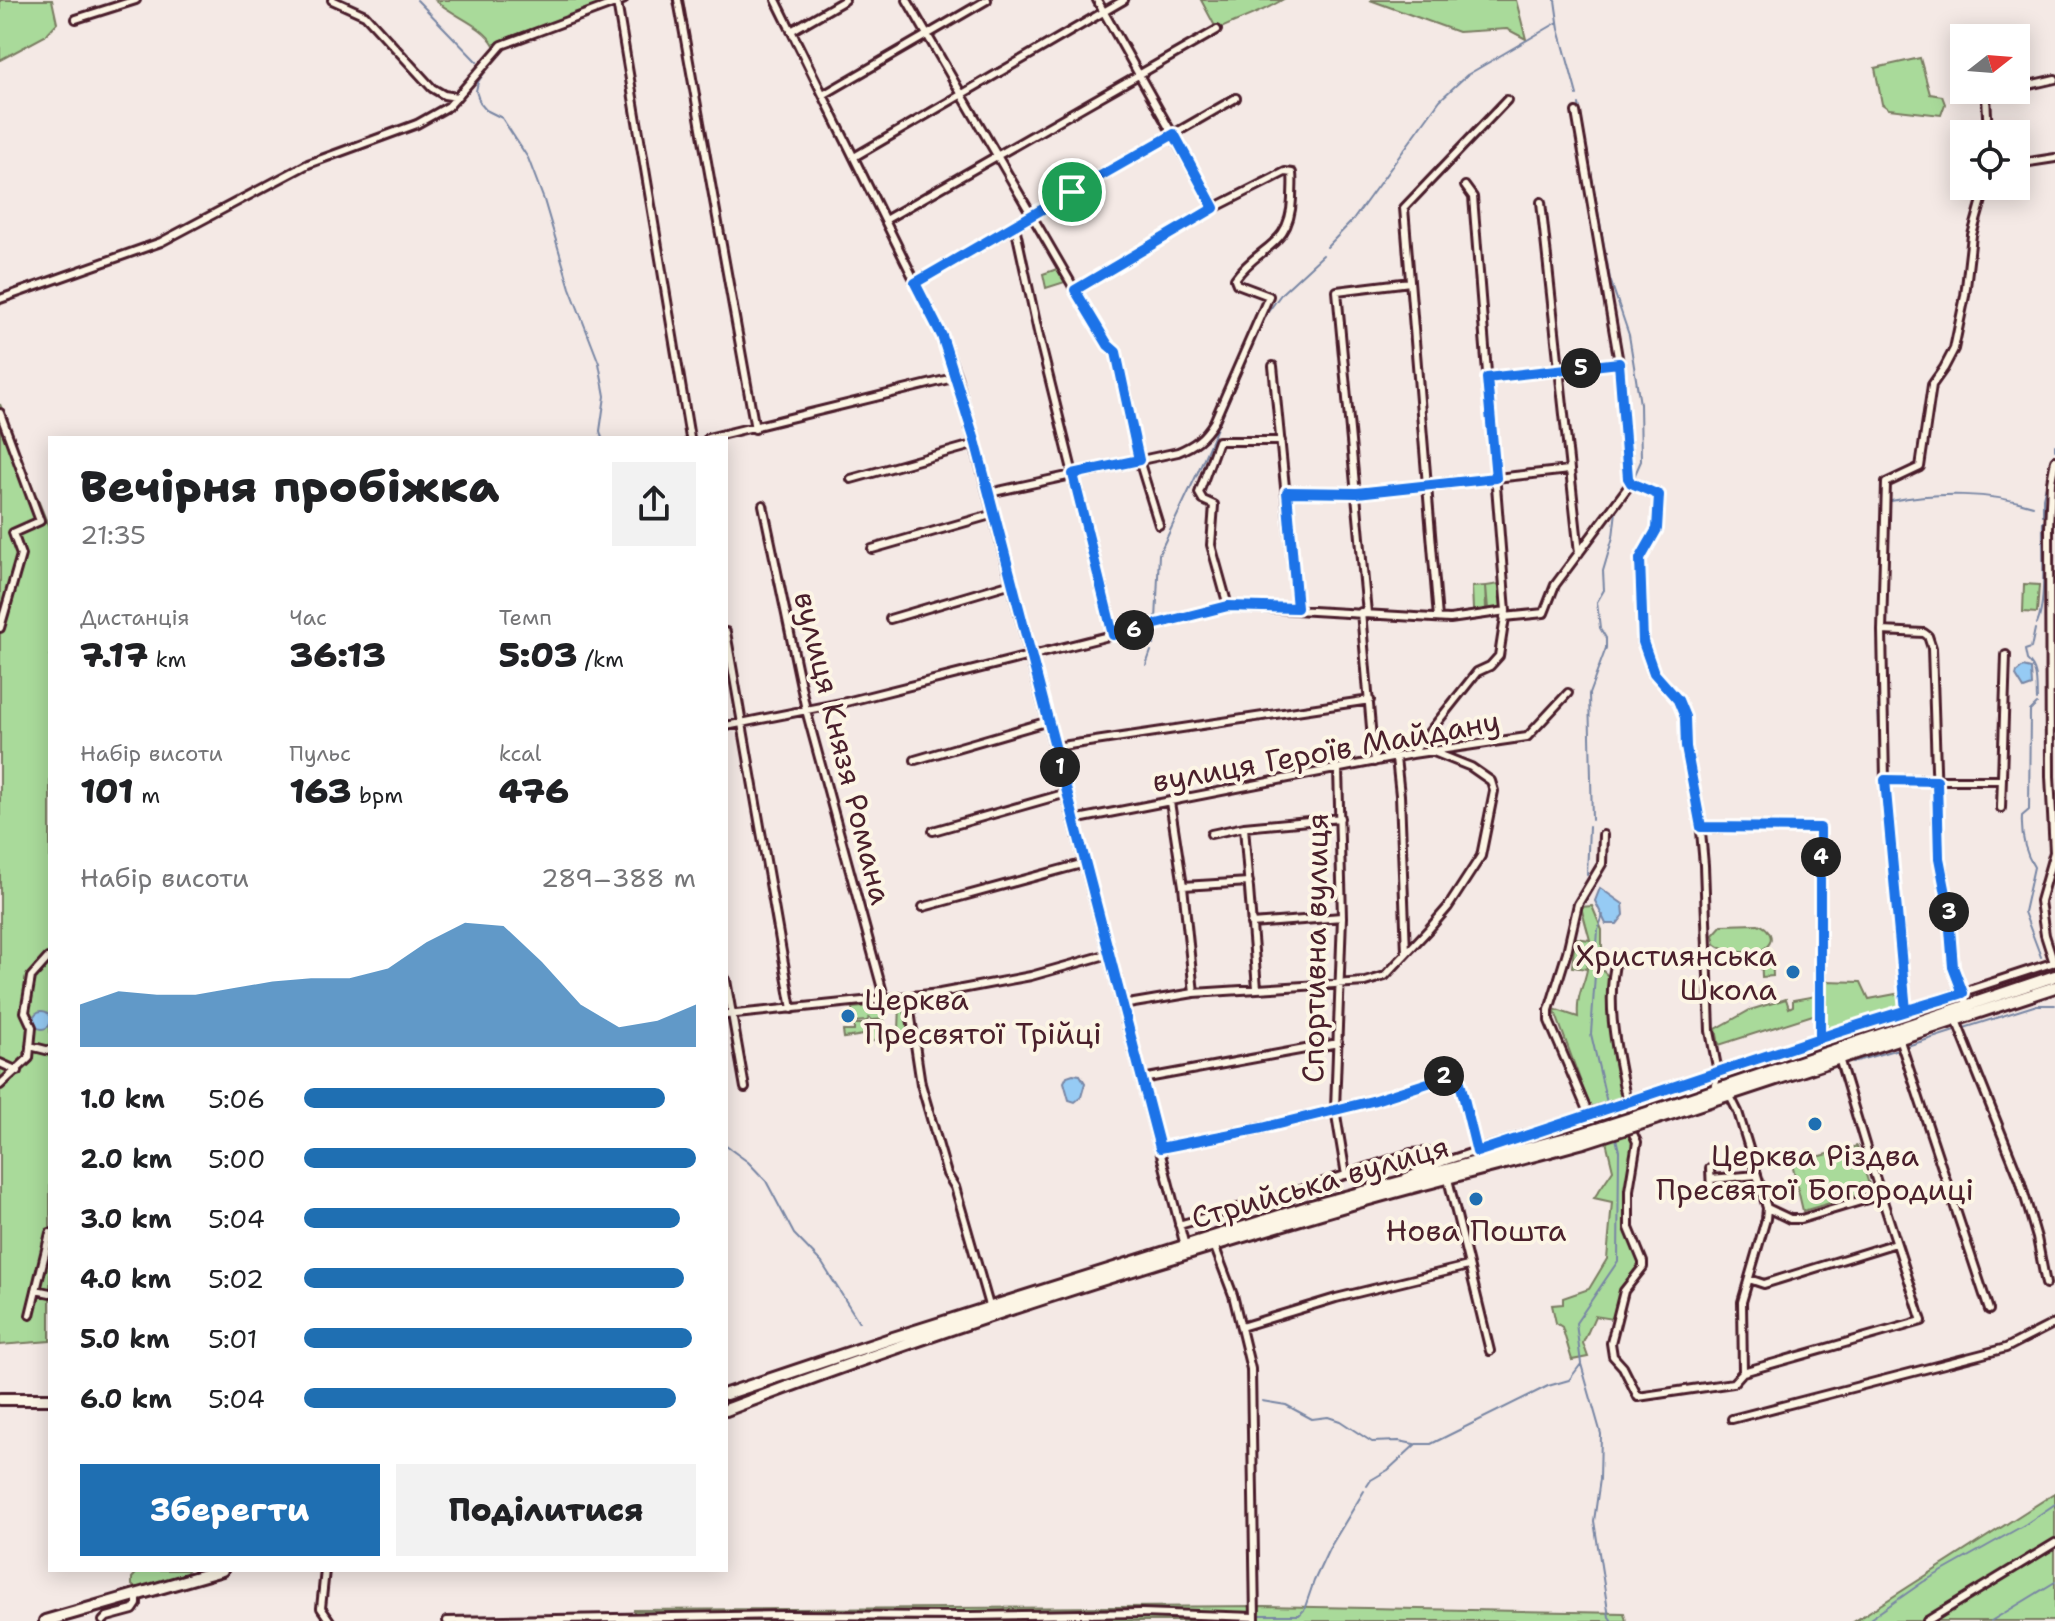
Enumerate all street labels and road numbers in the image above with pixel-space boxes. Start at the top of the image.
street label: вулиця Князя Романа [784,587,902,909]
street label: вулиця Героїв Майдану [1149,700,1503,802]
street label: Спортивна вулиця [1292,813,1338,1083]
street label: Стрийська вулиця [1186,1126,1454,1238]

